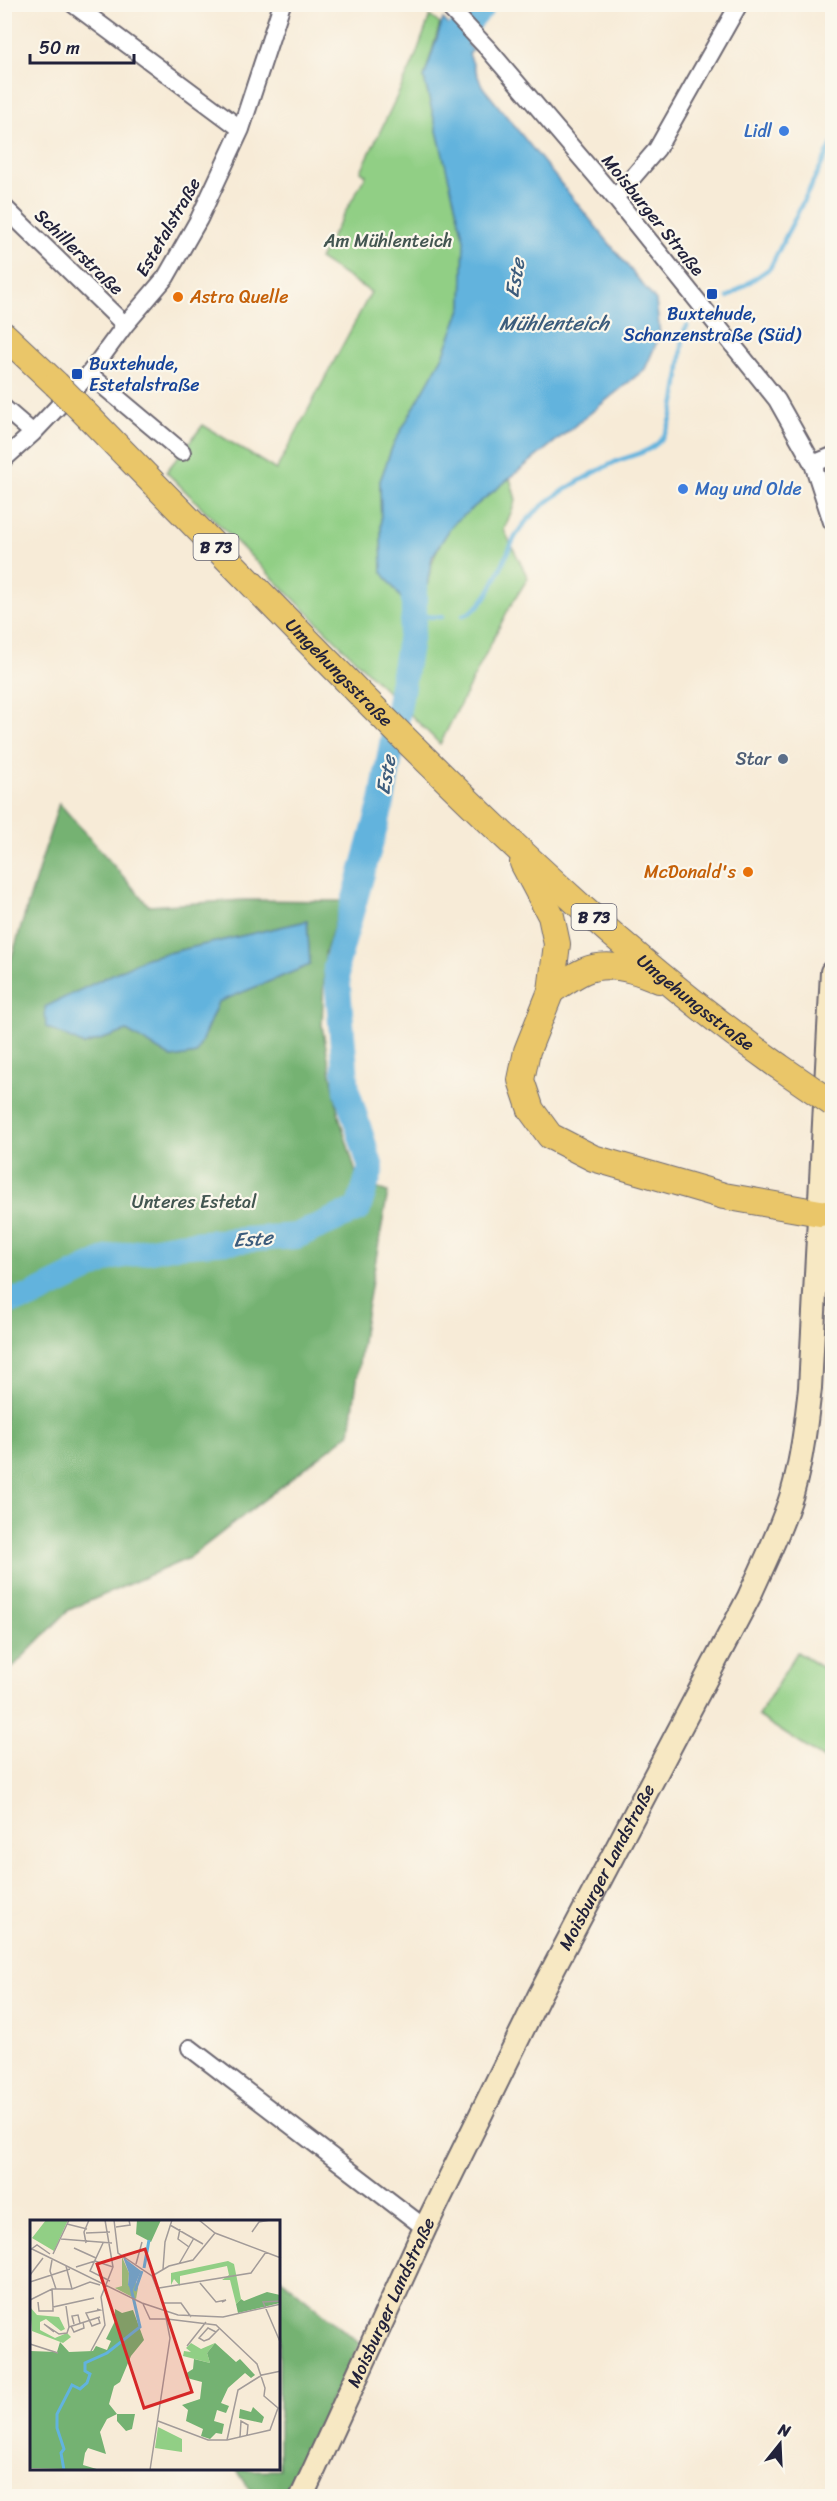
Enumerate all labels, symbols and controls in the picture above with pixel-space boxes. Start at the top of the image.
scale bar [30,27,134,65]
text: 50 m [39,32,80,64]
place label: Lidl [744,115,773,147]
marker: Lidl [777,124,791,138]
street label: Moisburger Straße [593,147,713,284]
street label: Estetalstraße [127,171,209,283]
street label: Schillerstraße [27,201,131,303]
park label: Am Mühlenteich [323,225,452,257]
water label: Este [494,254,536,300]
place label: Astra Quelle [189,281,289,313]
marker: Buxtehude, Schanzenstraße (Süd) [705,287,719,301]
marker: Astra Quelle [171,290,185,304]
place label: Buxtehude, Schanzenstraße (Süd) [623,298,802,351]
water label: Mühlenteich [499,306,610,341]
place label: Buxtehude, Estetalstraße [89,348,199,401]
marker: Buxtehude, Estetalstraße [70,367,84,381]
place label: May und Olde [695,473,802,505]
marker: May und Olde [676,482,690,496]
road number: B 73 [194,534,238,560]
street label: Umgehungsstraße [277,610,401,735]
place label: Star [735,743,773,775]
water label: Este [365,751,407,797]
marker: Star [776,752,790,766]
place label: McDonald's [644,856,737,888]
marker: McDonald's [741,865,755,879]
road number: B 73 [572,904,616,930]
street label: Umgehungsstraße [629,945,762,1060]
park label: Unteres Estetal [132,1186,257,1218]
water label: Este [232,1220,276,1258]
street label: Moisburger Landstraße [550,1778,664,1956]
street label: Moisburger Landstraße [338,2212,444,2393]
inset map [30,2220,280,2471]
north arrow [750,2414,810,2474]
text: N [774,2414,795,2446]

